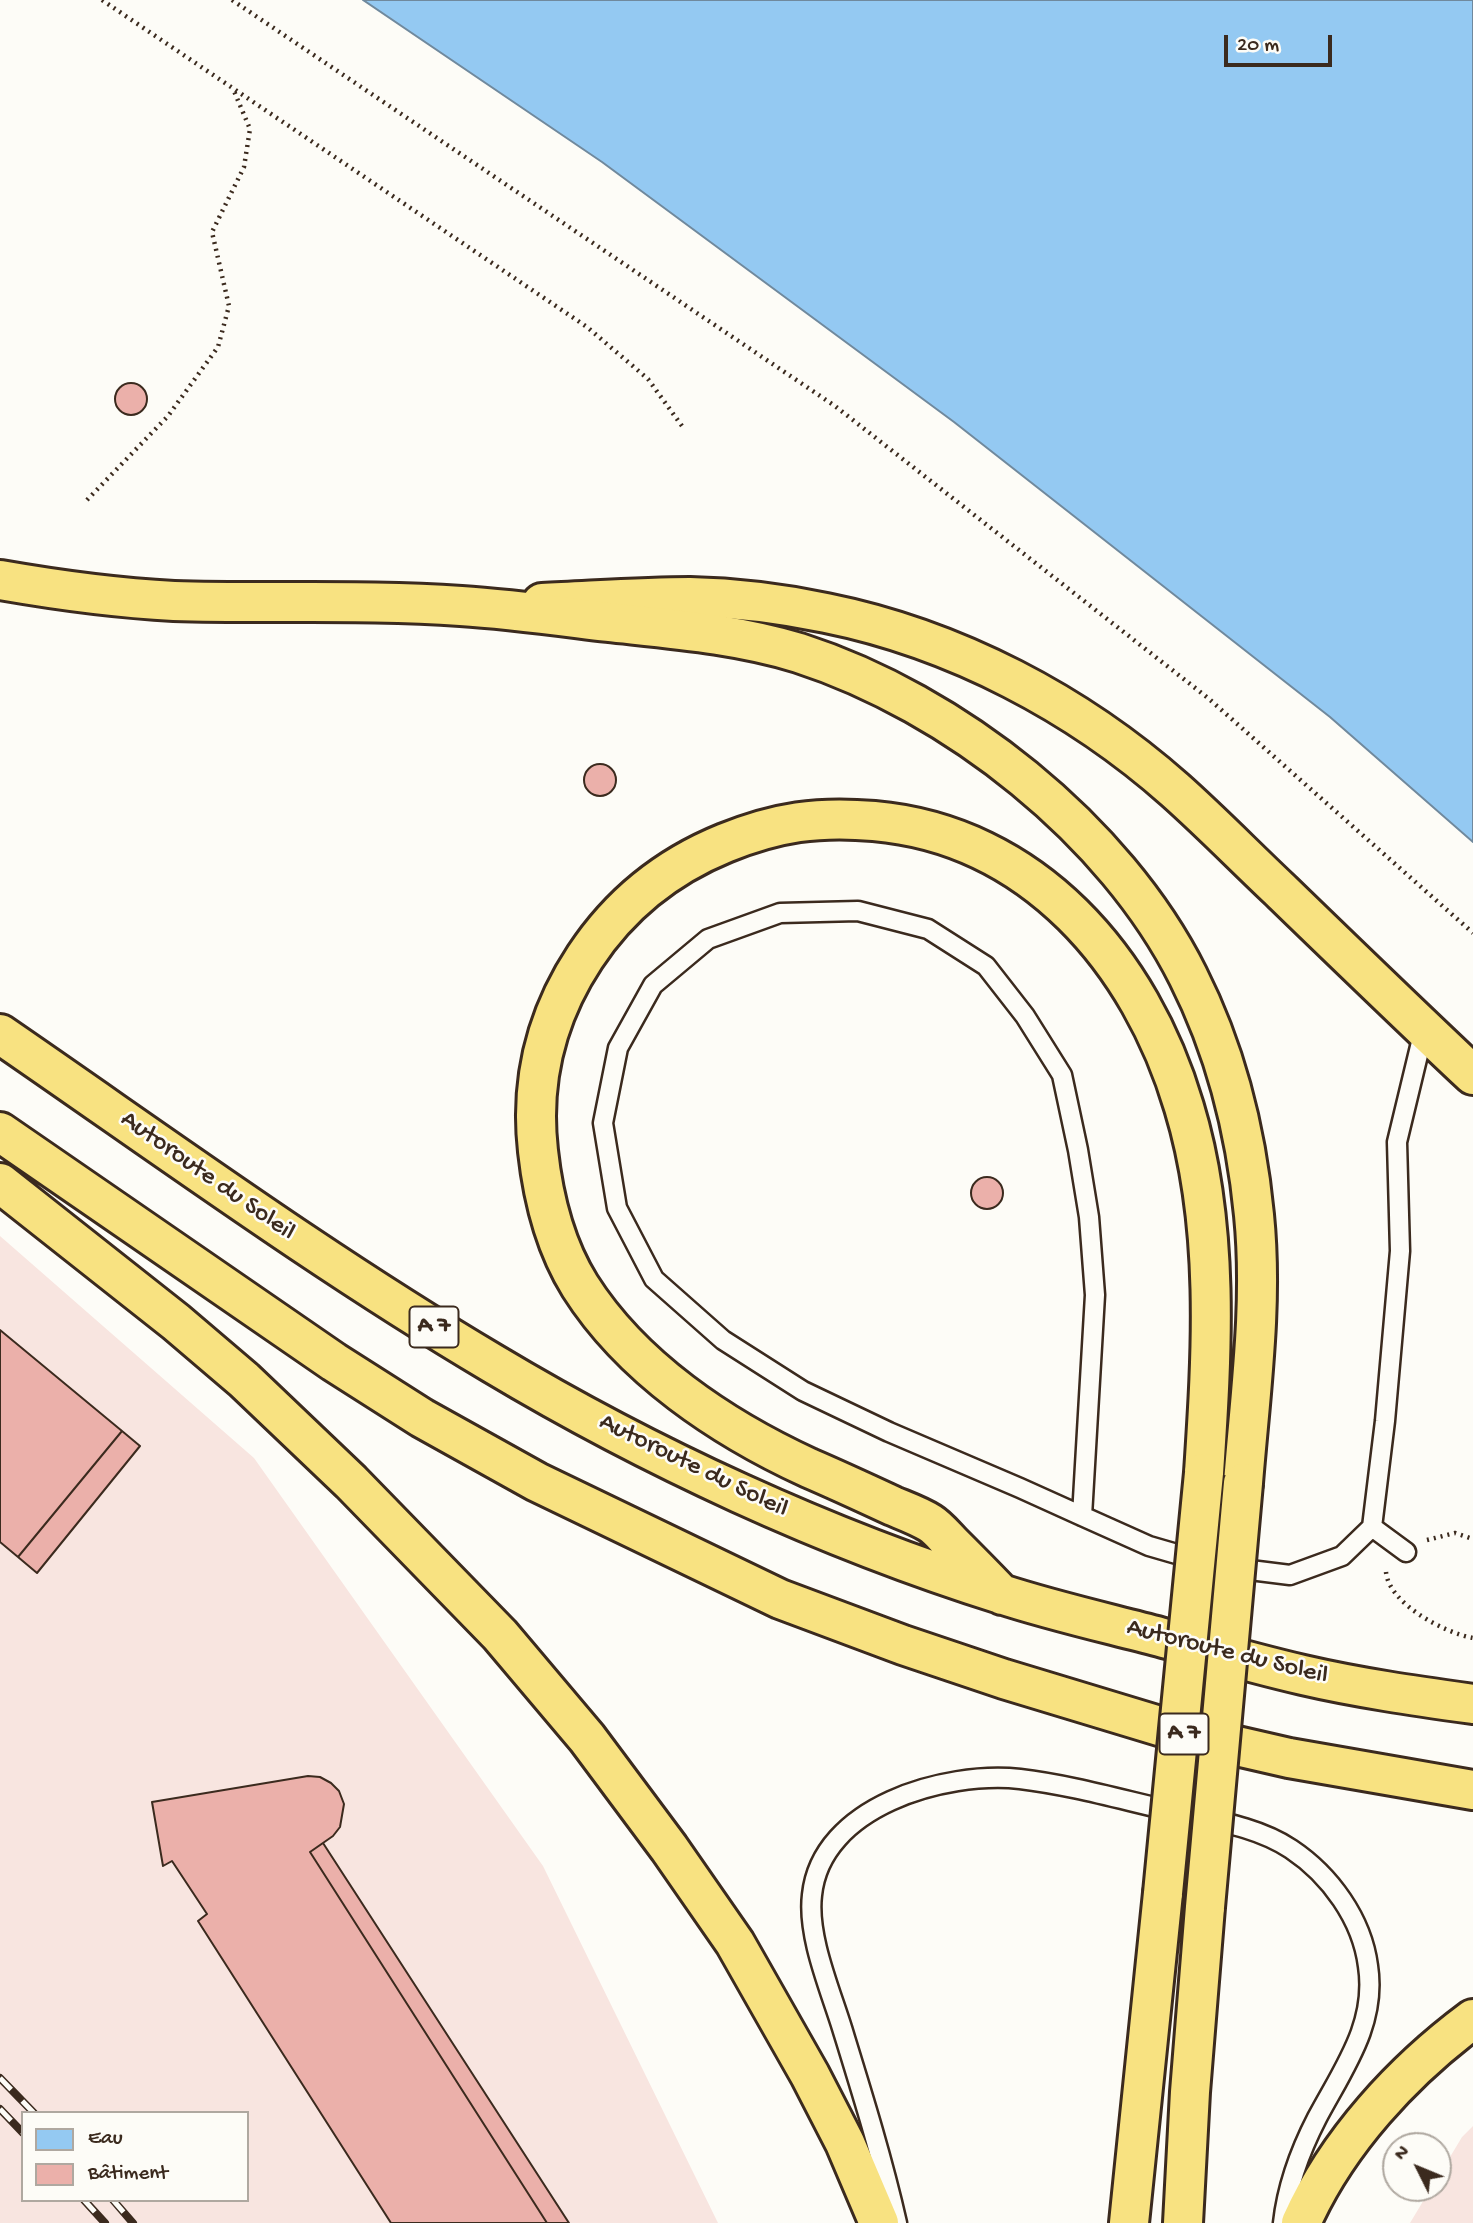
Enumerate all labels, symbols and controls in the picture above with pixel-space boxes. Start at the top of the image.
scale bar [1228,21,1336,65]
text: 20 m [1237,34,1279,59]
street label: Autoroute du Soleil [114,1105,300,1249]
road number: A 7 [410,1307,458,1348]
street label: Autoroute du Soleil [593,1408,793,1526]
street label: Autoroute du Soleil [1123,1613,1331,1693]
road number: A 7 [1160,1714,1208,1754]
legend [21,2111,248,2202]
text: Eau [88,2127,123,2152]
north arrow [1382,2132,1452,2202]
text: N [1390,2141,1415,2166]
text: Bâtiment [88,2162,168,2187]

